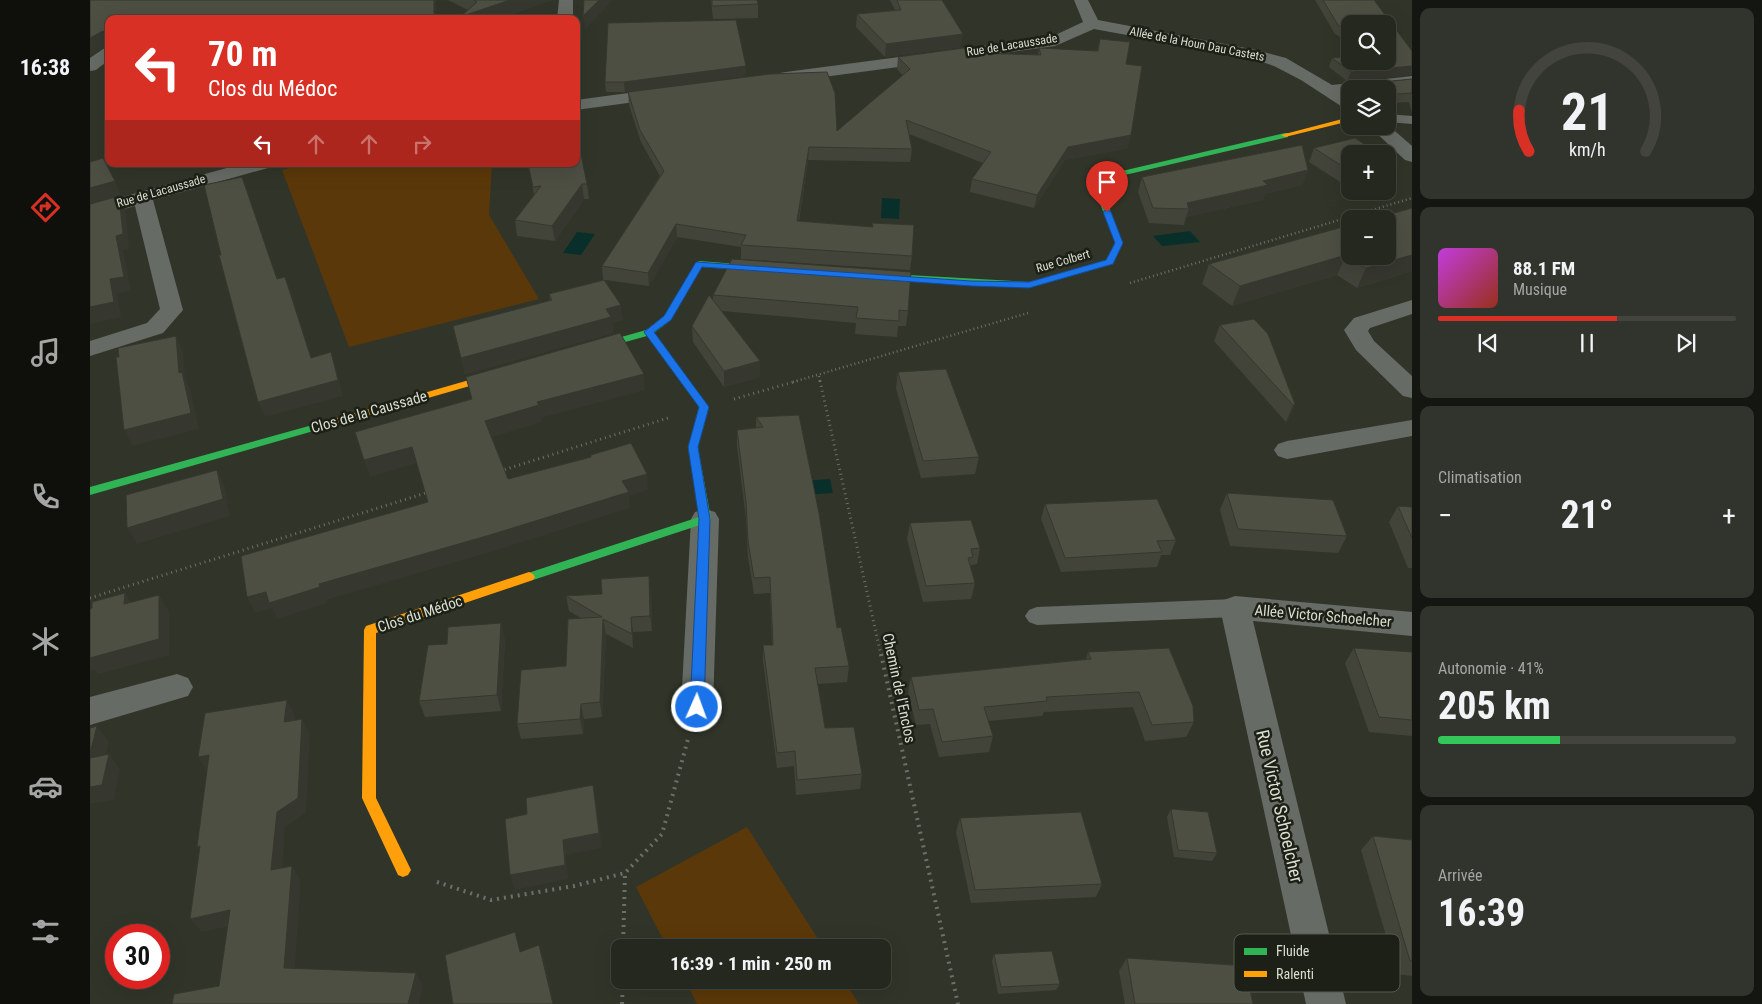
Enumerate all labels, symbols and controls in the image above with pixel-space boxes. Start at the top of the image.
map controls [1341,15,1396,265]
button: search [1341,15,1396,70]
street label: Allée de la Houn Dau Castets [1128,24,1266,64]
street label: Rue de Lacaussade [966,31,1059,59]
text: 70 m [208,34,277,75]
icon: left [125,35,190,100]
text: 16:38 [20,55,70,80]
text: Clos du Médoc [208,76,337,101]
button: layers [1341,80,1396,135]
text: 21 [1561,82,1613,143]
icon: left [249,130,277,158]
icon: ahead [302,130,330,158]
icon: ahead [355,130,383,158]
icon: right [408,130,436,158]
text: km/h [1569,139,1605,160]
button: + [1341,145,1396,200]
pin [1086,161,1128,212]
icon: arrive [1093,168,1121,196]
street label: Rue de Lacaussade [115,172,207,210]
icon: directions [28,190,63,225]
button: − [1341,210,1396,265]
street label: Rue Colbert [1035,247,1092,275]
text: 88.1 FM [1513,257,1575,280]
text: Musique [1513,280,1567,299]
icon: previous [1474,329,1502,357]
icon: pause [1573,329,1601,357]
icon: next [1672,329,1700,357]
icon: music [28,335,63,370]
street label: Clos de la Caussade [309,387,429,437]
text: Climatisation [1438,468,1522,487]
icon: phone [28,479,63,514]
text: 21° [1560,493,1614,537]
text: − [1438,499,1452,532]
text: + [1722,499,1736,532]
street label: Clos du Médoc [375,592,465,636]
street label: Allée Victor Schoelcher [1254,601,1393,631]
icon: climate [28,624,63,659]
street label: Chemin de l'Enclos [879,632,919,745]
text: Autonomie · 41% [1438,659,1544,678]
position arrow [670,680,722,732]
text: 205 km [1438,684,1551,728]
street label: Rue Victor Schoelcher [1252,728,1308,885]
icon: car [28,769,63,804]
text: Arrivée [1438,866,1482,885]
text: 16:39 [1438,891,1525,935]
icon: filters [28,914,63,949]
speed limit sign: 30 [105,924,170,989]
legend [1234,934,1400,992]
text: Fluide [1276,943,1310,959]
text: 16:39 · 1 min · 250 m [670,952,832,975]
text: Ralenti [1276,966,1314,982]

